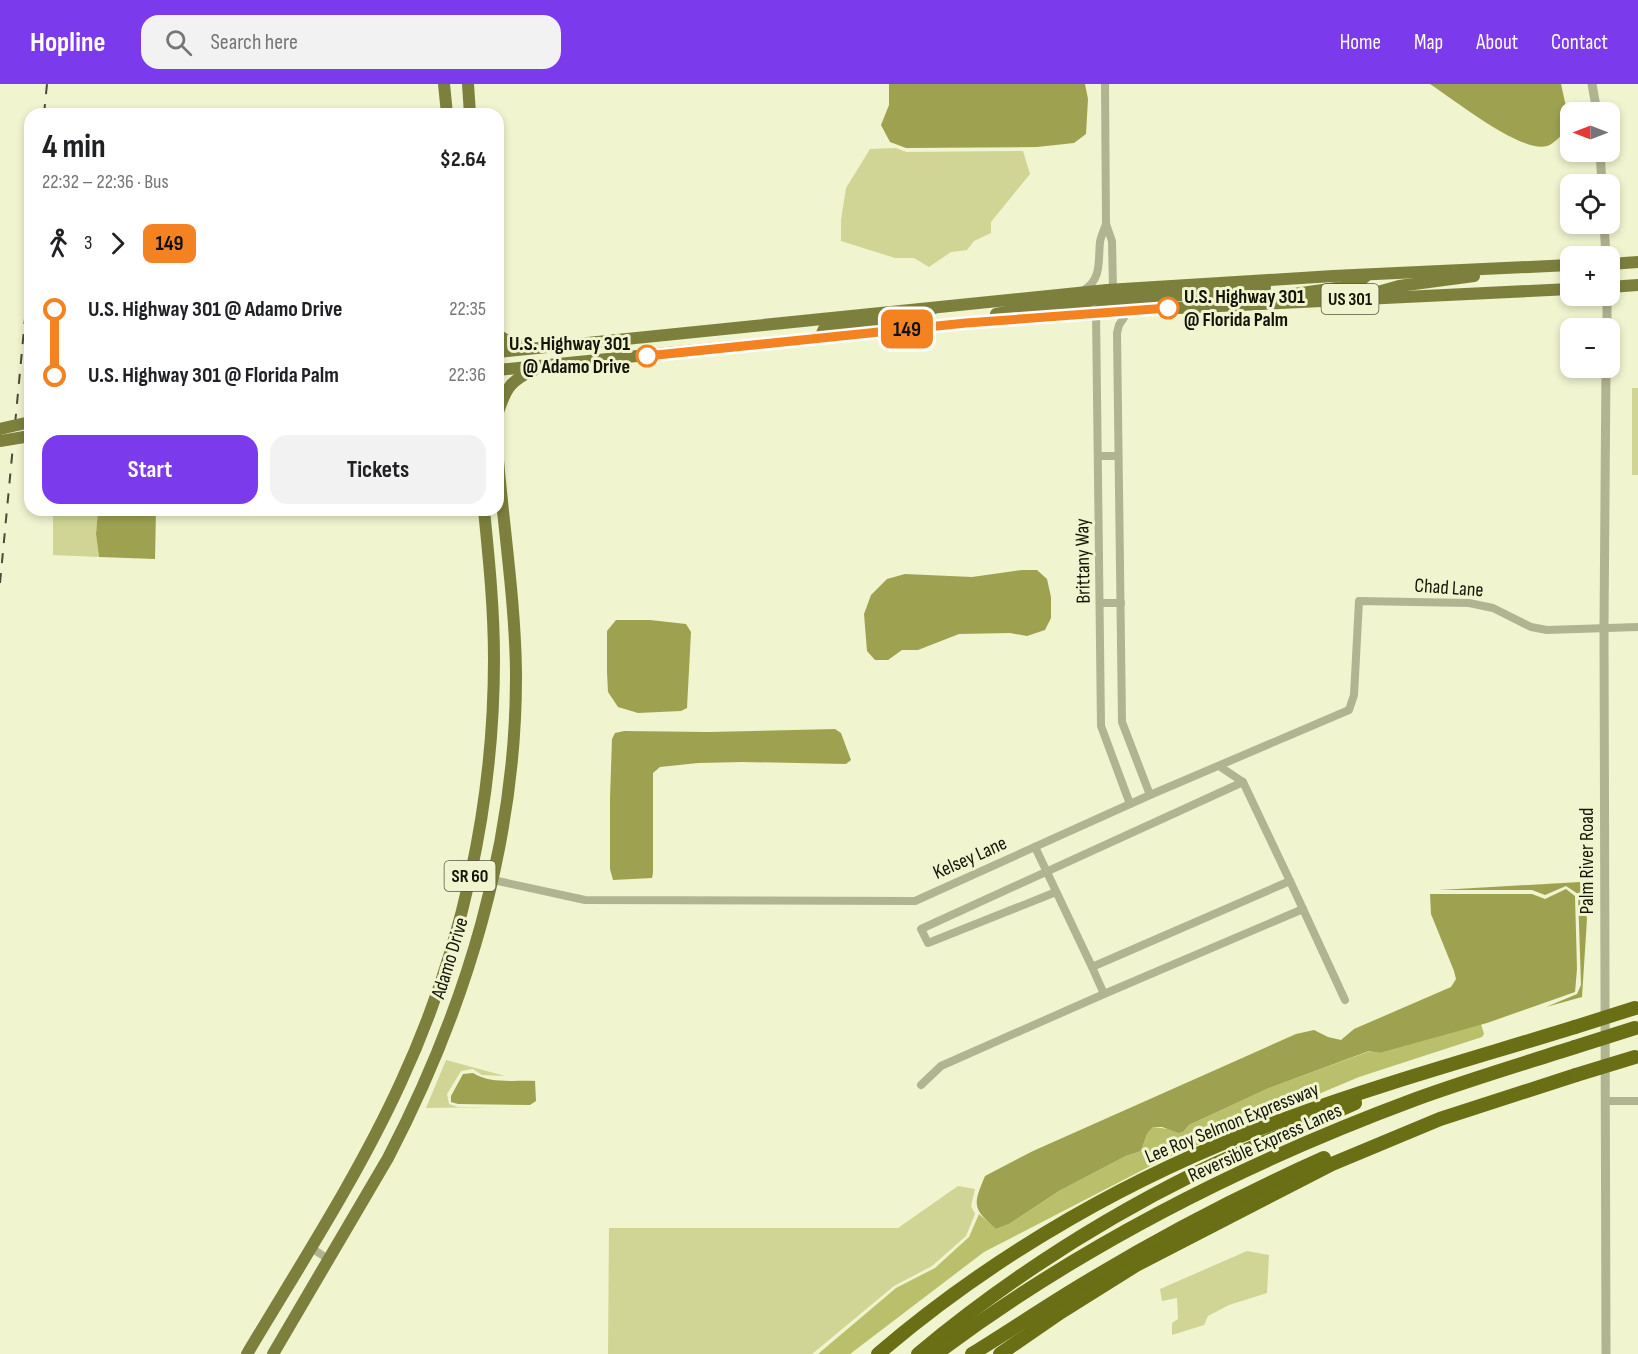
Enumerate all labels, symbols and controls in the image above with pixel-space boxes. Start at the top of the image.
search box [141,15,561,69]
text: Hopline [30,26,105,59]
icon: search [162,26,195,59]
text: Search here [210,29,298,56]
text: Home [1340,30,1381,55]
text: Map [1414,30,1443,55]
text: About [1476,30,1518,55]
text: Contact [1551,30,1608,55]
north arrow [1560,102,1620,162]
map controls [1560,102,1620,378]
text: 4 min [42,127,106,167]
text: $2.64 [440,146,486,173]
text: 22:32 – 22:36 · Bus [42,170,169,194]
button: locate [1560,174,1620,234]
icon: walk [42,227,75,260]
icon: forward [101,227,134,260]
text: 3 [84,231,92,255]
text: 149 [155,231,184,256]
button: + [1560,246,1620,306]
road number: US 301 [1322,284,1378,314]
place label: U.S. Highway 301 @ Florida Palm [1184,285,1305,332]
text: U.S. Highway 301 @ Adamo Drive [88,296,342,323]
text: 22:35 [449,297,486,321]
marker: U.S. Highway 301 @ Florida Palm [1157,297,1179,319]
line badge: 149 [872,310,942,348]
text: 149 [893,317,921,342]
button: − [1560,318,1620,378]
place label: U.S. Highway 301 @ Adamo Drive [509,332,630,379]
marker: U.S. Highway 301 @ Adamo Drive [636,345,658,367]
text: U.S. Highway 301 @ Florida Palm [88,362,339,389]
text: 22:36 [449,363,486,387]
button: Start [42,435,258,504]
button: Tickets [270,435,486,504]
street label: Brittany Way [1070,518,1096,604]
street label: Chad Lane [1414,574,1484,602]
street label: Palm River Road [1575,808,1599,914]
street label: Kelsey Lane [929,831,1011,885]
road number: SR 60 [444,861,496,891]
street label: Adamo Drive [426,915,474,1002]
street label: Lee Roy Selmon Expressway [1141,1077,1323,1169]
street label: Reversible Express Lanes [1184,1098,1346,1188]

